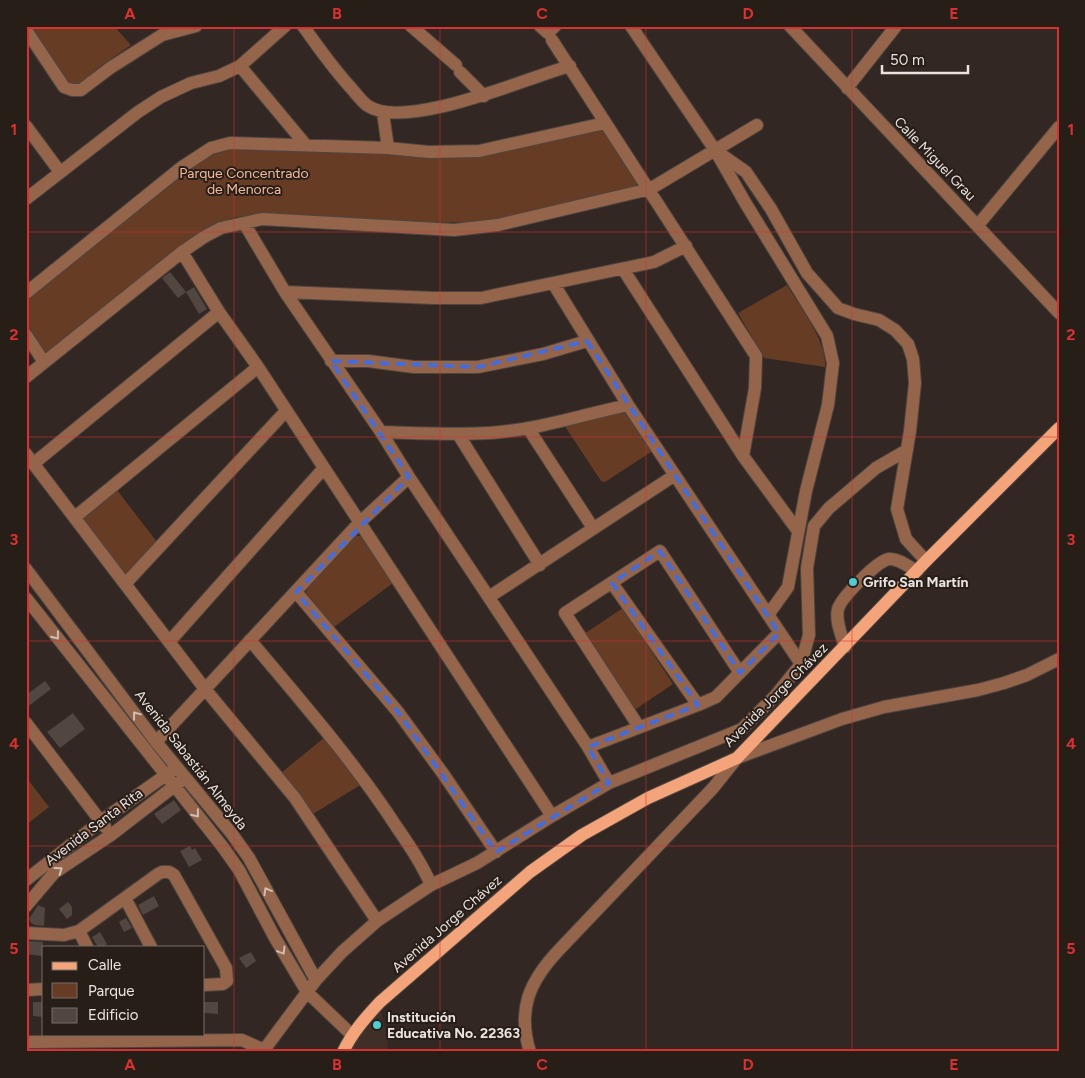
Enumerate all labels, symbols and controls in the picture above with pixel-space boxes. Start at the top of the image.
text: A [124,4,136,23]
text: B [332,4,342,23]
text: C [536,4,548,23]
text: D [742,4,754,23]
text: E [949,4,959,23]
scale bar [882,42,969,74]
text: 50 m [890,51,925,69]
street label: Calle Miguel Grau [891,113,979,205]
text: 1 [11,120,17,139]
text: 1 [1068,120,1074,139]
park label: Parque Concentrado de Menorca [179,165,309,198]
text: 2 [9,325,19,344]
text: 2 [1066,325,1076,344]
text: 3 [10,530,19,549]
text: 3 [1067,530,1076,549]
place label: Grifo San Martín [863,574,968,591]
marker: Grifo San Martín [847,576,859,588]
one-way arrow [51,630,59,639]
street label: Avenida Jorge Chávez [721,639,832,750]
street label: Avenida Sabastián Almeyda [131,687,251,833]
one-way arrow [133,711,142,721]
text: 4 [9,734,19,753]
text: 4 [1066,734,1076,753]
street label: Avenida Santa Rita [42,785,146,869]
one-way arrow [190,808,199,817]
one-way arrow [53,868,62,876]
street label: Avenida Jorge Chávez [389,872,505,976]
one-way arrow [263,887,273,896]
text: 5 [9,939,19,958]
text: 5 [1066,939,1076,958]
one-way arrow [276,945,286,954]
legend [42,946,205,1036]
text: Calle [88,956,121,974]
text: Parque [88,982,135,1000]
text: Edificio [88,1006,139,1024]
place label: Institución Educativa No. 22363 [387,1009,520,1042]
marker: Institución Educativa No. 22363 [371,1019,383,1031]
text: A [124,1055,136,1074]
text: B [332,1055,342,1074]
text: C [536,1055,548,1074]
text: D [742,1055,754,1074]
text: E [949,1055,959,1074]

